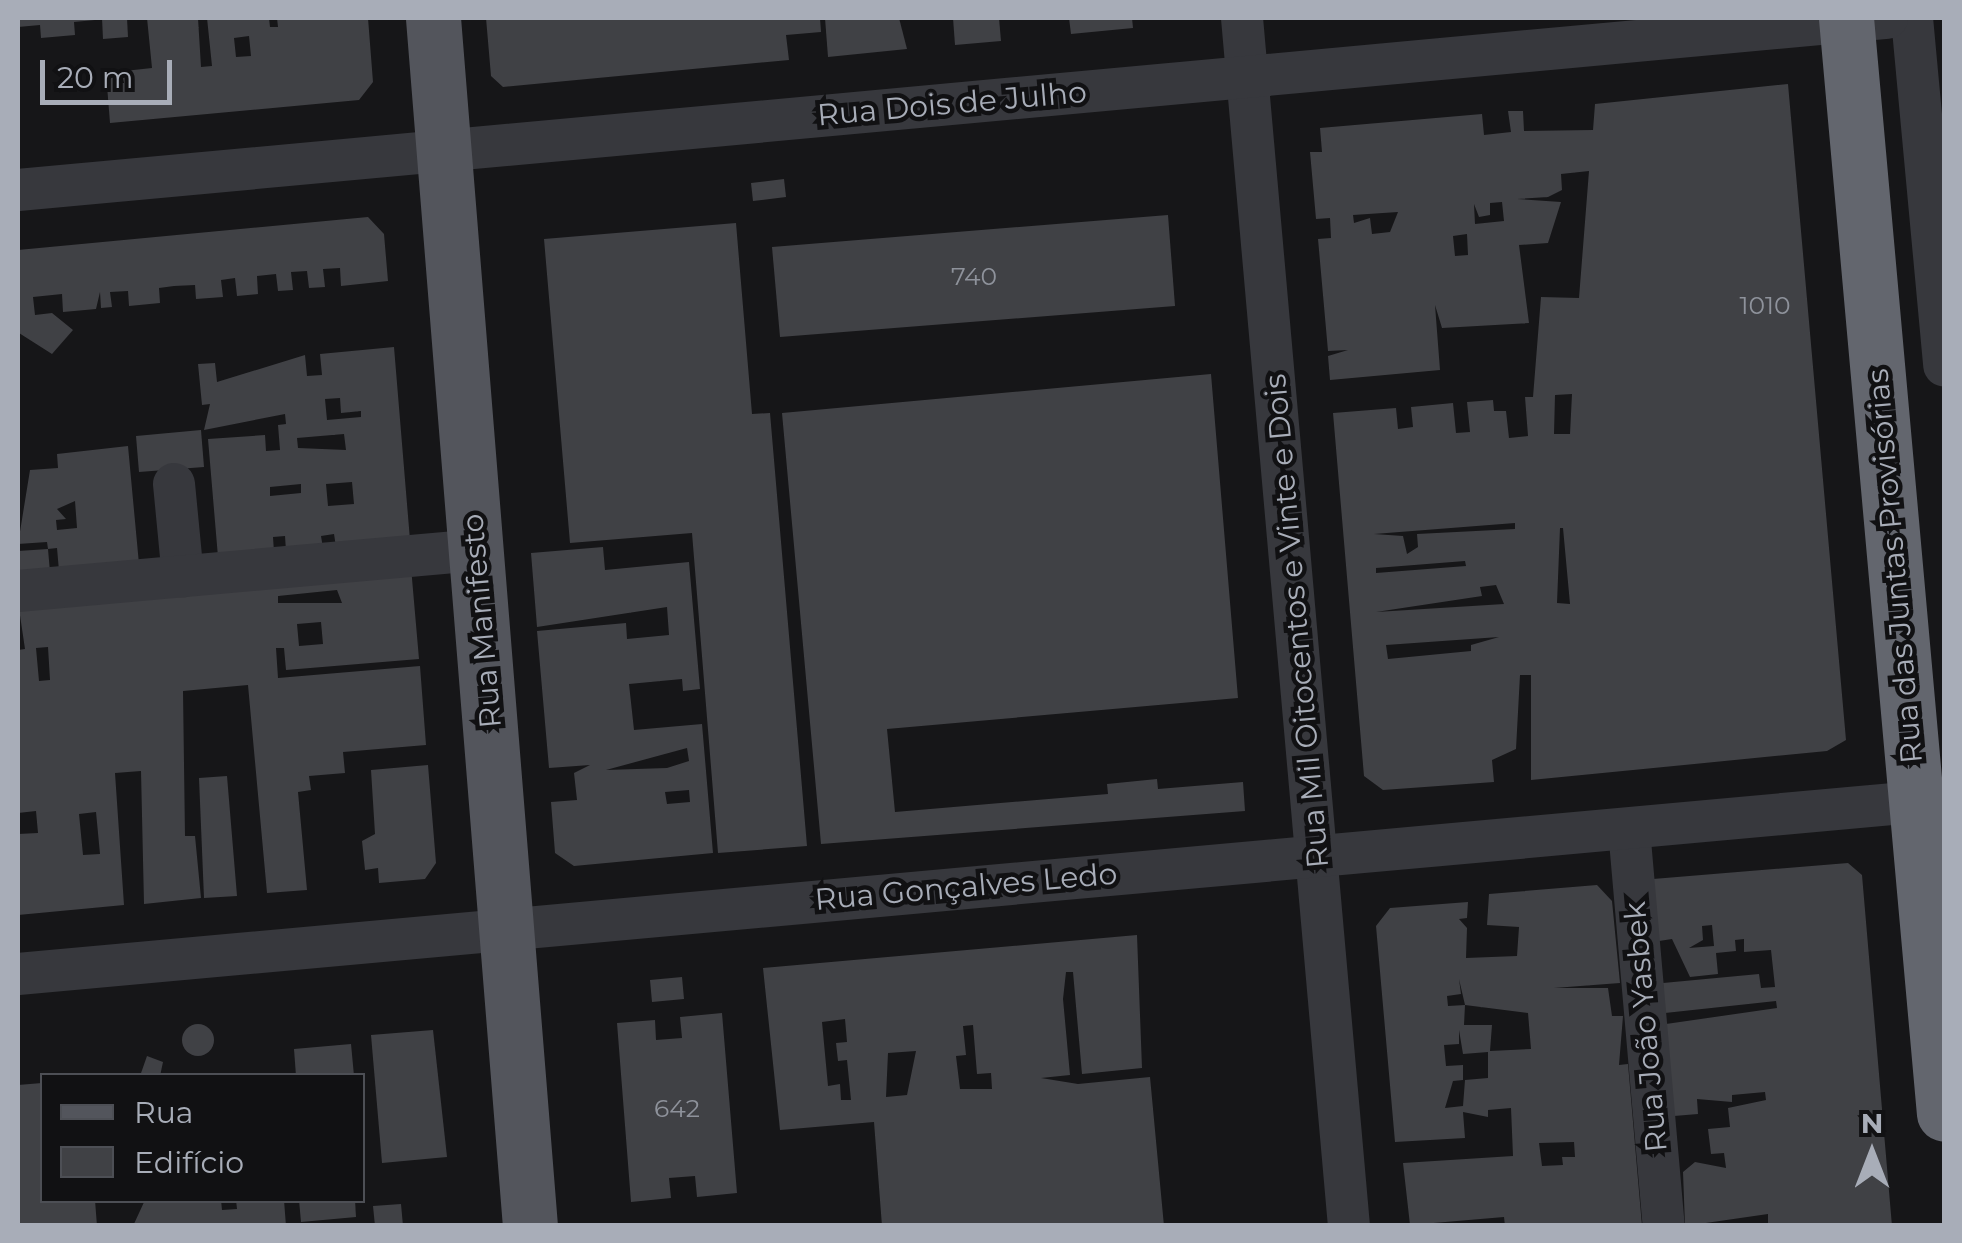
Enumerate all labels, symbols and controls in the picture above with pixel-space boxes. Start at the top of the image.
scale bar [45,40,178,102]
text: 20 m [57,59,134,96]
street label: Rua Dois de Julho [816,74,1088,134]
house number: 740 [951,261,997,291]
house number: 1010 [1739,290,1791,320]
street label: Rua das Juntas Provisórias [1860,367,1930,765]
street label: Rua Mil Oitocentos e Vinte e Dois [1257,372,1337,870]
street label: Rua Manifesto [455,512,509,730]
street label: Rua Gonçalves Ledo [813,856,1119,918]
street label: Rua João Yasbek [1617,900,1675,1154]
legend [40,1073,365,1203]
house number: 642 [654,1093,700,1123]
text: Rua [134,1094,194,1131]
north arrow [1822,1103,1922,1203]
text: N [1861,1106,1883,1140]
text: Edifício [134,1144,244,1181]

